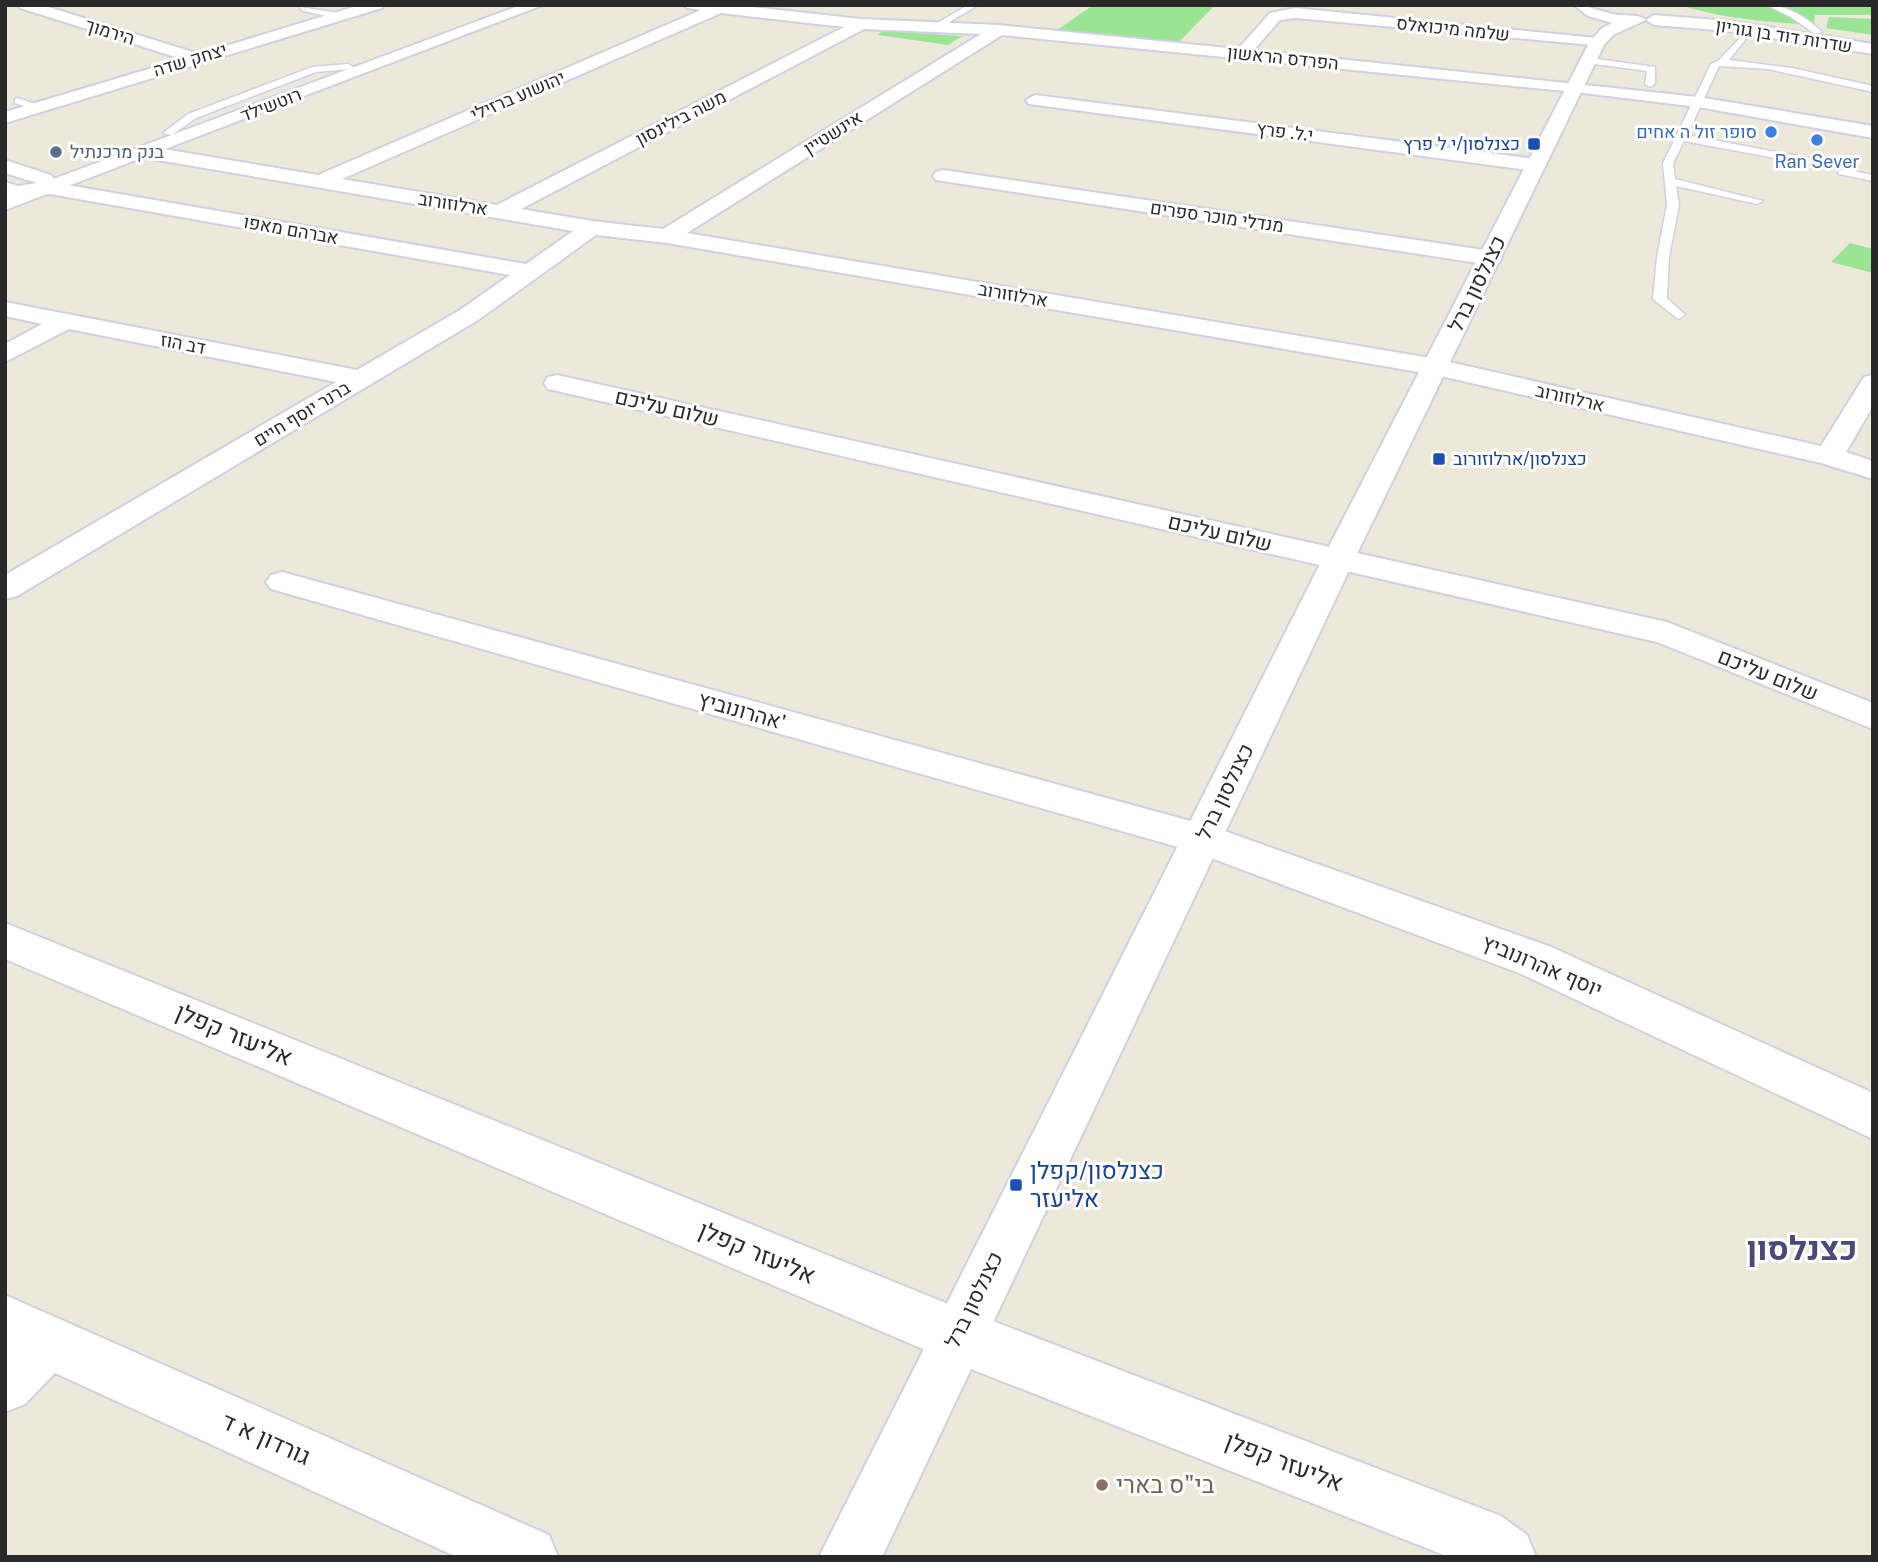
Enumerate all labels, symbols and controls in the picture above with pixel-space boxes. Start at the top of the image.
street label: שלמה מיכואלס [1395,12,1511,45]
street label: הירמוך [83,14,137,49]
street label: שדרות דוד בן גוריון [1714,14,1854,57]
street label: יצחק שדה [150,38,229,81]
street label: הפרדס הראשון [1226,41,1340,74]
street label: יהושוע ברזילי [467,66,568,125]
street label: רוטשילד [237,83,304,126]
street label: משה בילינסון [632,86,730,149]
street label: אינשטיין [800,106,866,159]
street label: י.ל. פרץ [1256,118,1315,145]
place label: סופר זול ה אחים [1636,121,1757,142]
marker: סופר זול ה אחים [1763,124,1779,140]
marker: Ran Sever [1809,132,1825,148]
place label: כצנלסון/י ל פרץ [1403,133,1520,154]
marker: כצנלסון/י ל פרץ [1526,136,1542,152]
place label: בנק מרכנתיל [70,141,164,162]
marker: בנק מרכנתיל [48,144,64,160]
place label: Ran Sever [1775,151,1859,172]
street label: ארלוזורוב [417,188,489,219]
street label: מנדלי מוכר ספרים [1149,197,1285,236]
street label: אברהם מאפו [242,211,340,248]
street label: כצנלסון ברל [1443,232,1511,336]
street label: ארלוזורוב [977,278,1049,311]
street label: דב הוז [159,329,207,358]
street label: ברנר יוסף חיים [250,376,354,451]
street label: ארלוזורוב [1534,379,1607,416]
street label: שלום עליכם [613,383,722,432]
place label: כצנלסון/ארלוזורוב [1453,448,1587,469]
marker: כצנלסון/ארלוזורוב [1431,451,1447,467]
street label: שלום עליכם [1166,508,1275,557]
street label: שלום עליכם [1714,643,1822,706]
street label: אהרונוביץ' [695,686,789,735]
street label: כצנלסון ברל [1191,740,1259,844]
street label: יוסף אהרונוביץ [1478,929,1606,1002]
street label: אליעזר קפלן [172,997,297,1071]
place label: כצנלסון/קפלן אליעזר [1030,1156,1164,1212]
marker: כצנלסון/קפלן אליעזר [1008,1177,1024,1193]
street label: אליעזר קפלן [695,1215,820,1289]
district label: כצנלסון [1747,1229,1857,1267]
street label: כצנלסון ברל [940,1248,1008,1352]
street label: גורדון א ד [218,1406,315,1470]
street label: אליעזר קפלן [1221,1426,1347,1496]
place label: בי"ס בארי [1116,1470,1215,1498]
marker: בי"ס בארי [1094,1477,1110,1493]

